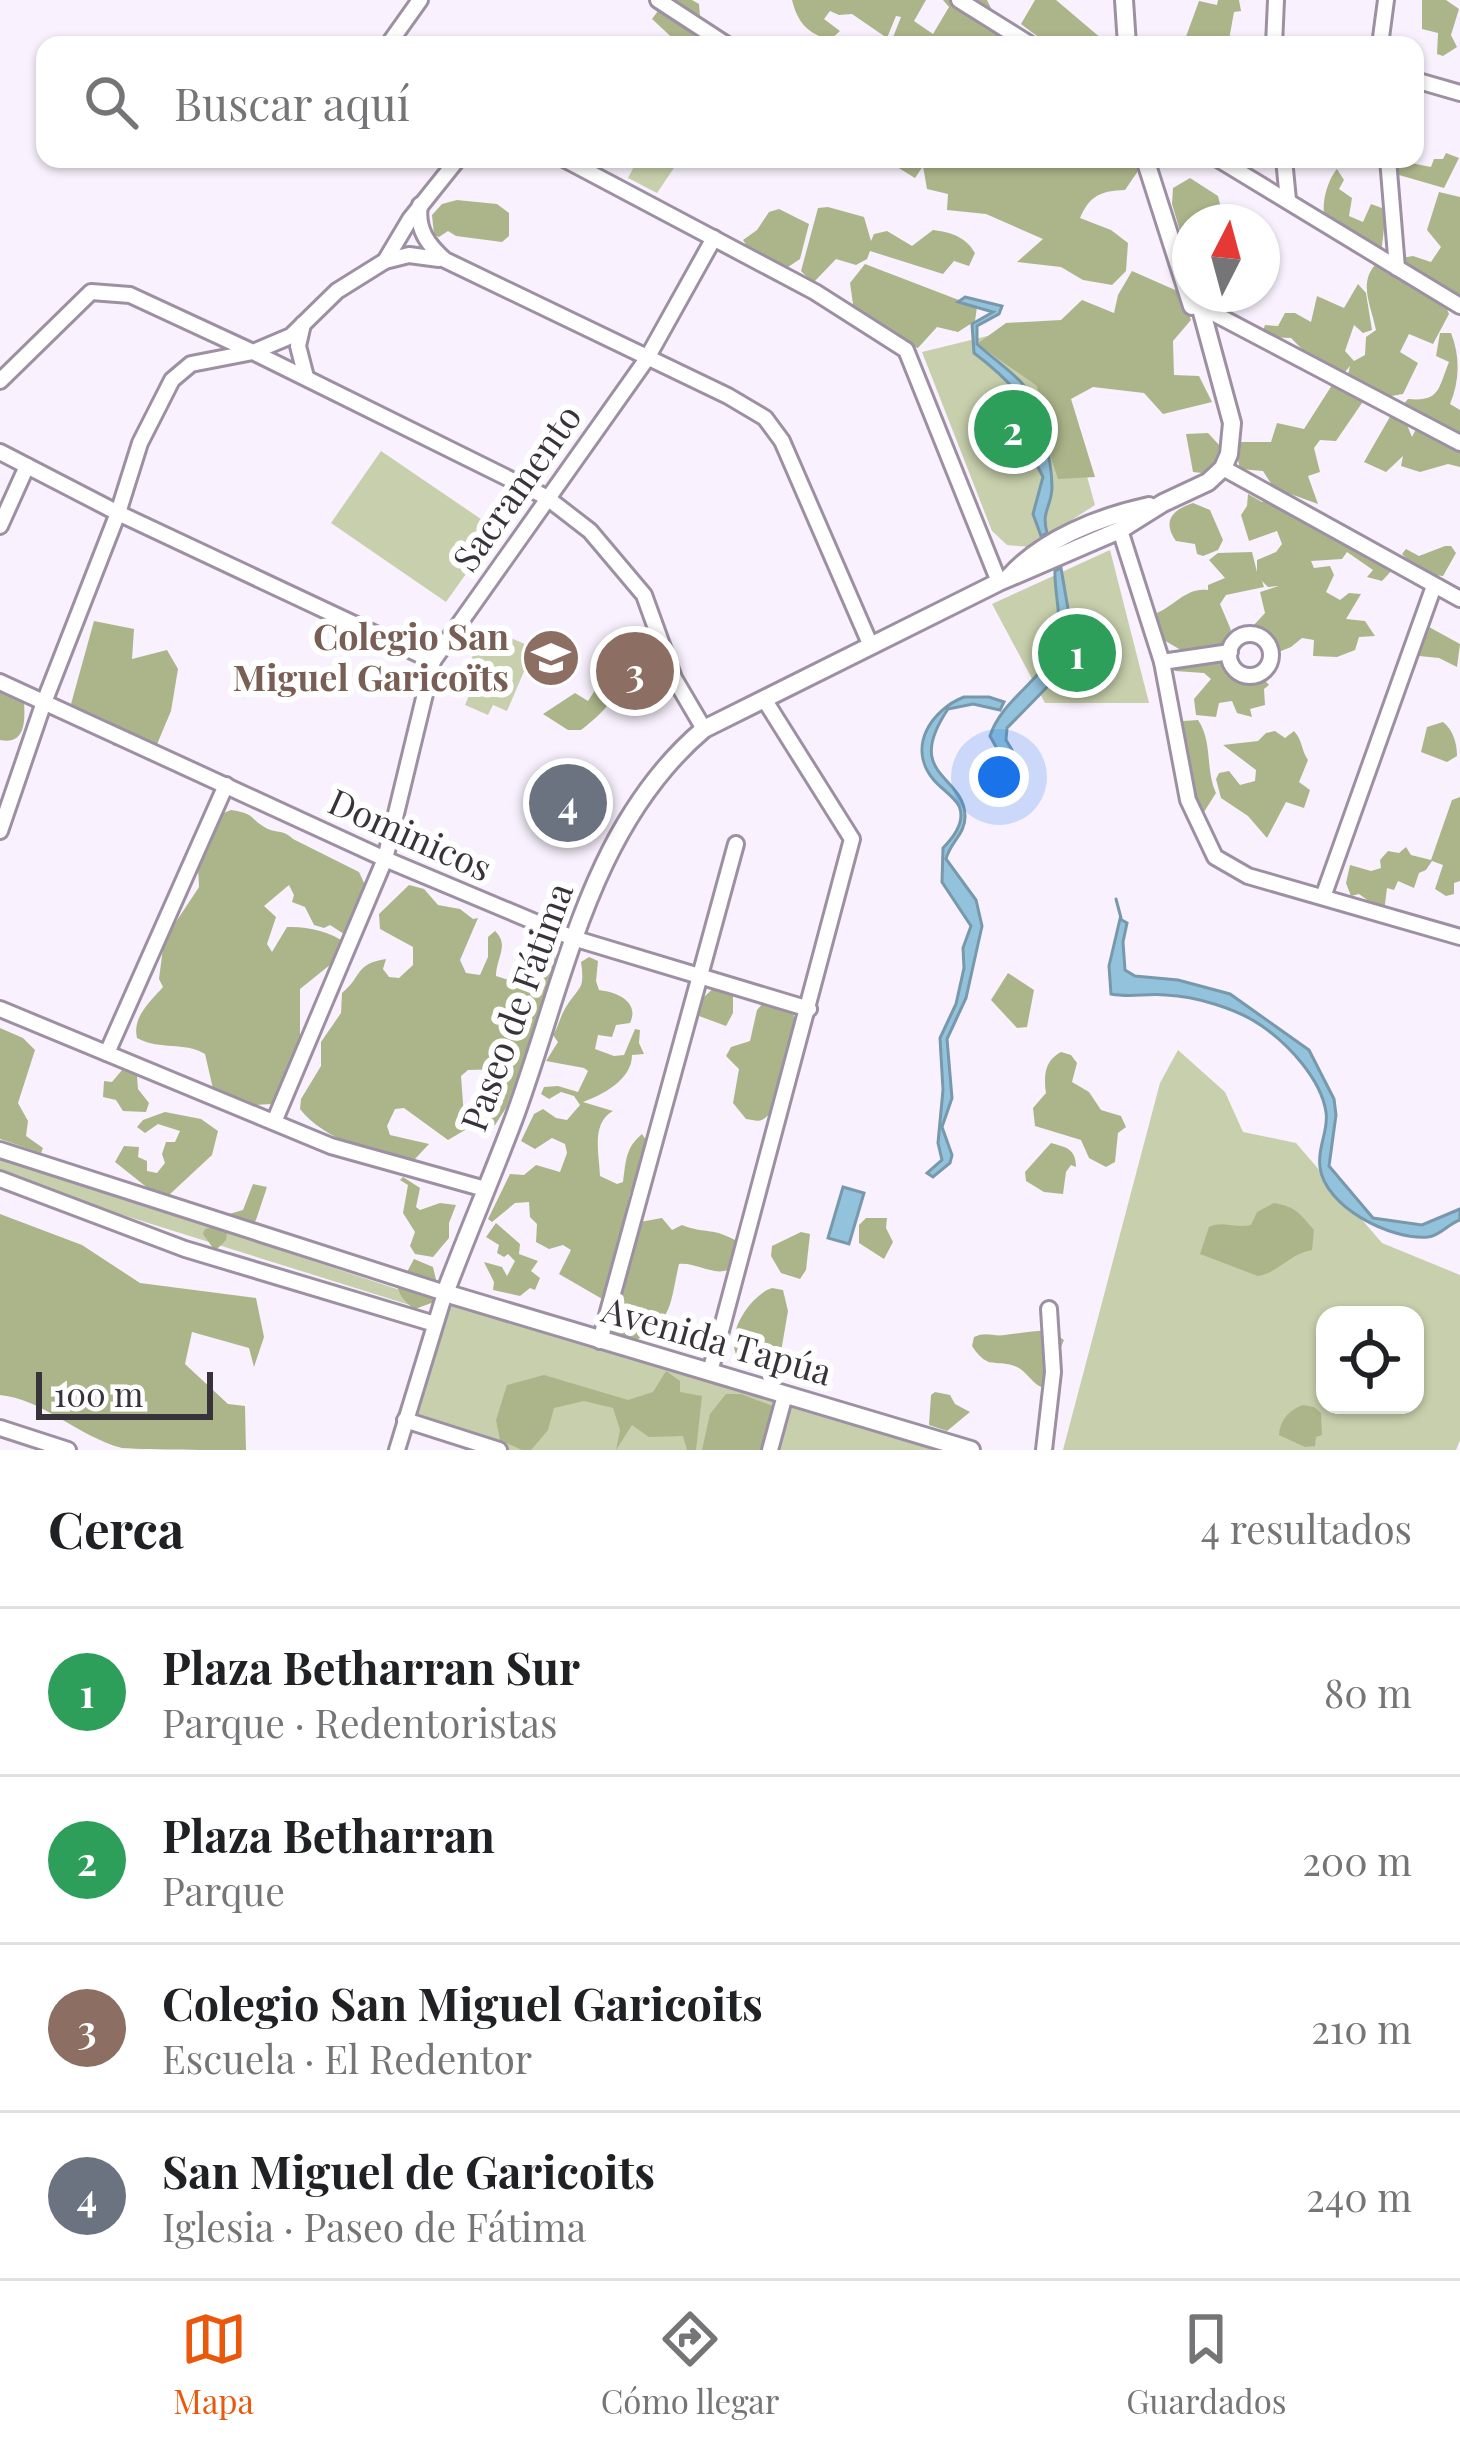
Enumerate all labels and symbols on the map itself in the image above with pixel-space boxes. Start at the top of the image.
north arrow [1172,204,1280,312]
pin: 2 [974,384,1052,474]
street label: Sacramento [440,394,590,580]
pin: 1 [1038,608,1116,698]
place label: Colegio San Miguel Garicoïts [233,611,509,700]
pin: 3 [596,626,674,716]
school or university icon: Colegio San Miguel Garicoïts [520,627,582,689]
your location [969,747,1029,807]
pin: 4 [529,758,607,848]
street label: Dominicos [322,776,500,890]
street label: Paseo de Fátima [448,875,582,1137]
street label: Avenida Tapúa [596,1283,838,1395]
scale bar [36,1366,213,1419]

